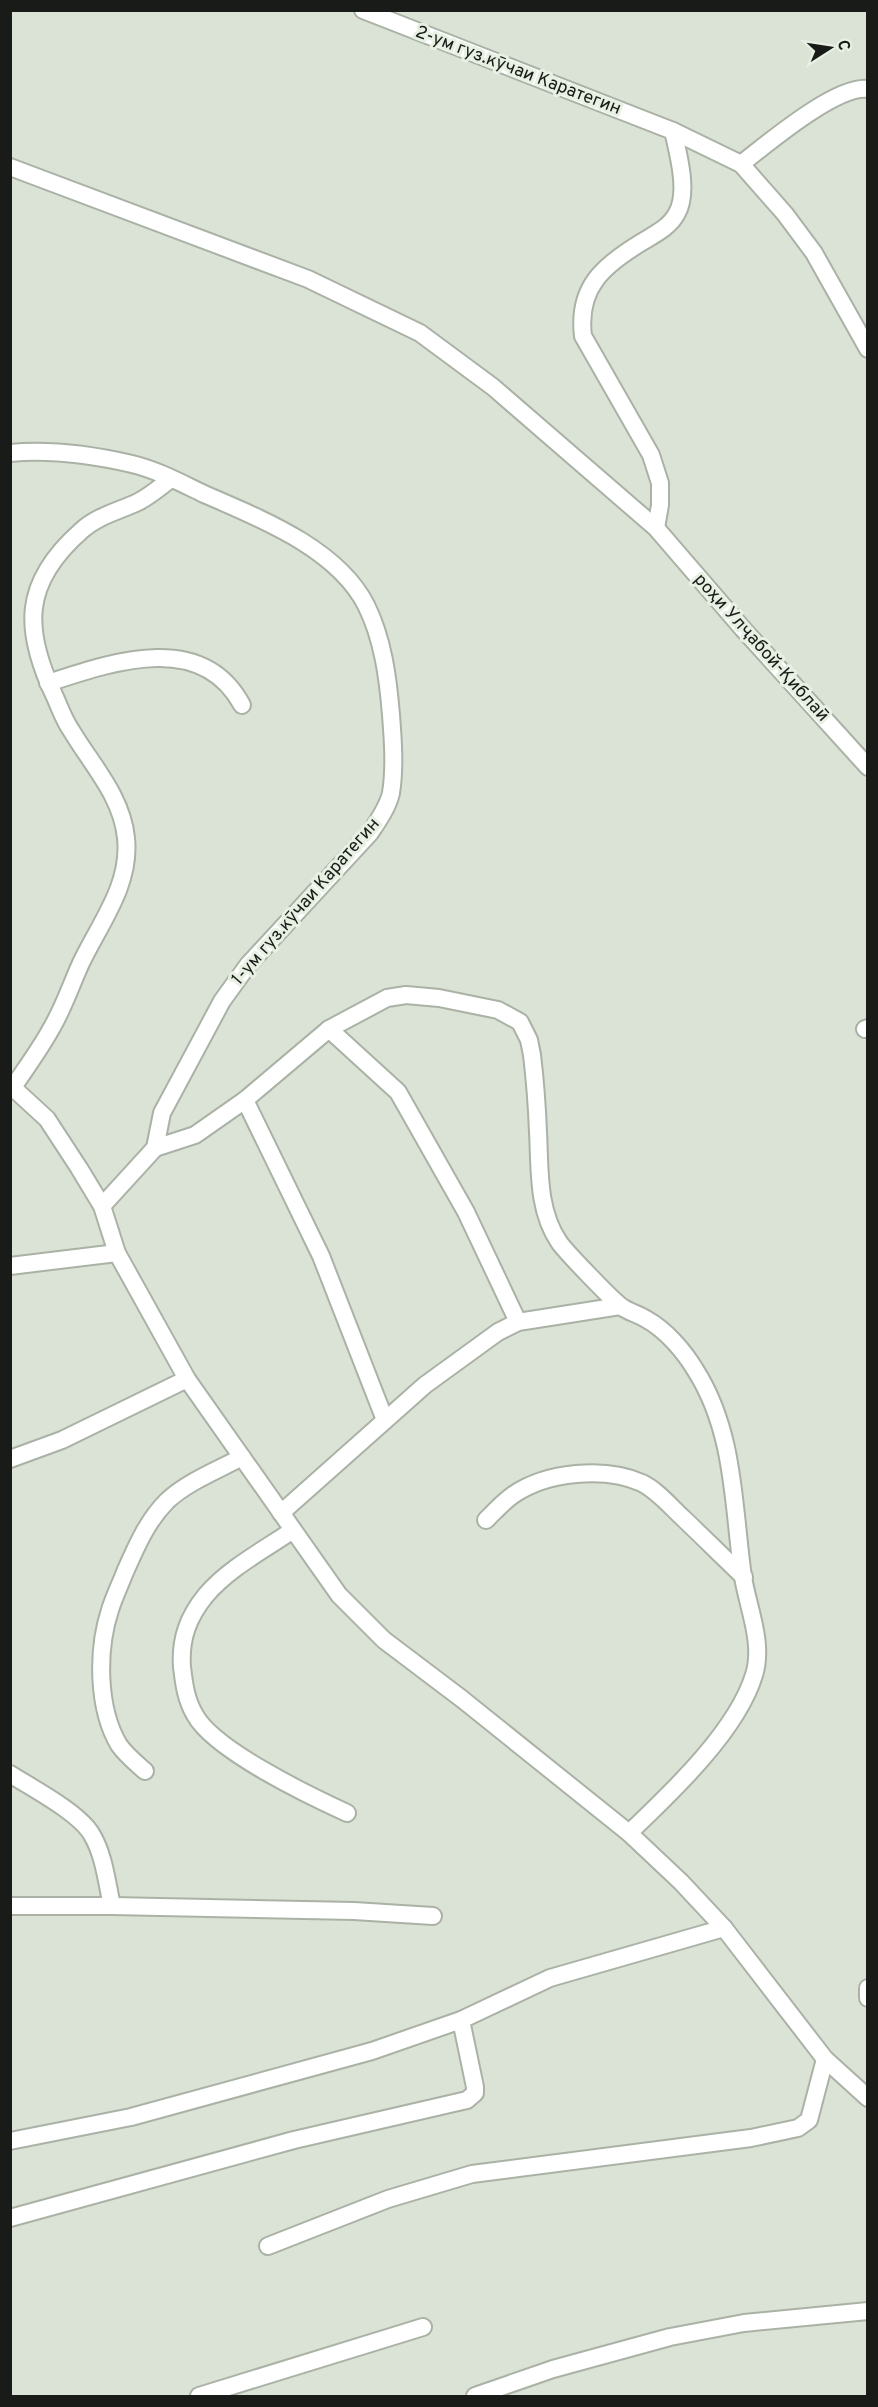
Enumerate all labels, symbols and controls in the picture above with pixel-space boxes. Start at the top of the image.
north arrow [800,18,860,78]
street label: 2-ум гуз.кӯчаи Каратегин [412,21,624,121]
text: С [832,38,854,52]
street label: роҳи Улҷабой-Қиблаӣ [688,569,834,727]
street label: 1-ум гуз.кӯчаи Каратегин [227,813,385,991]

